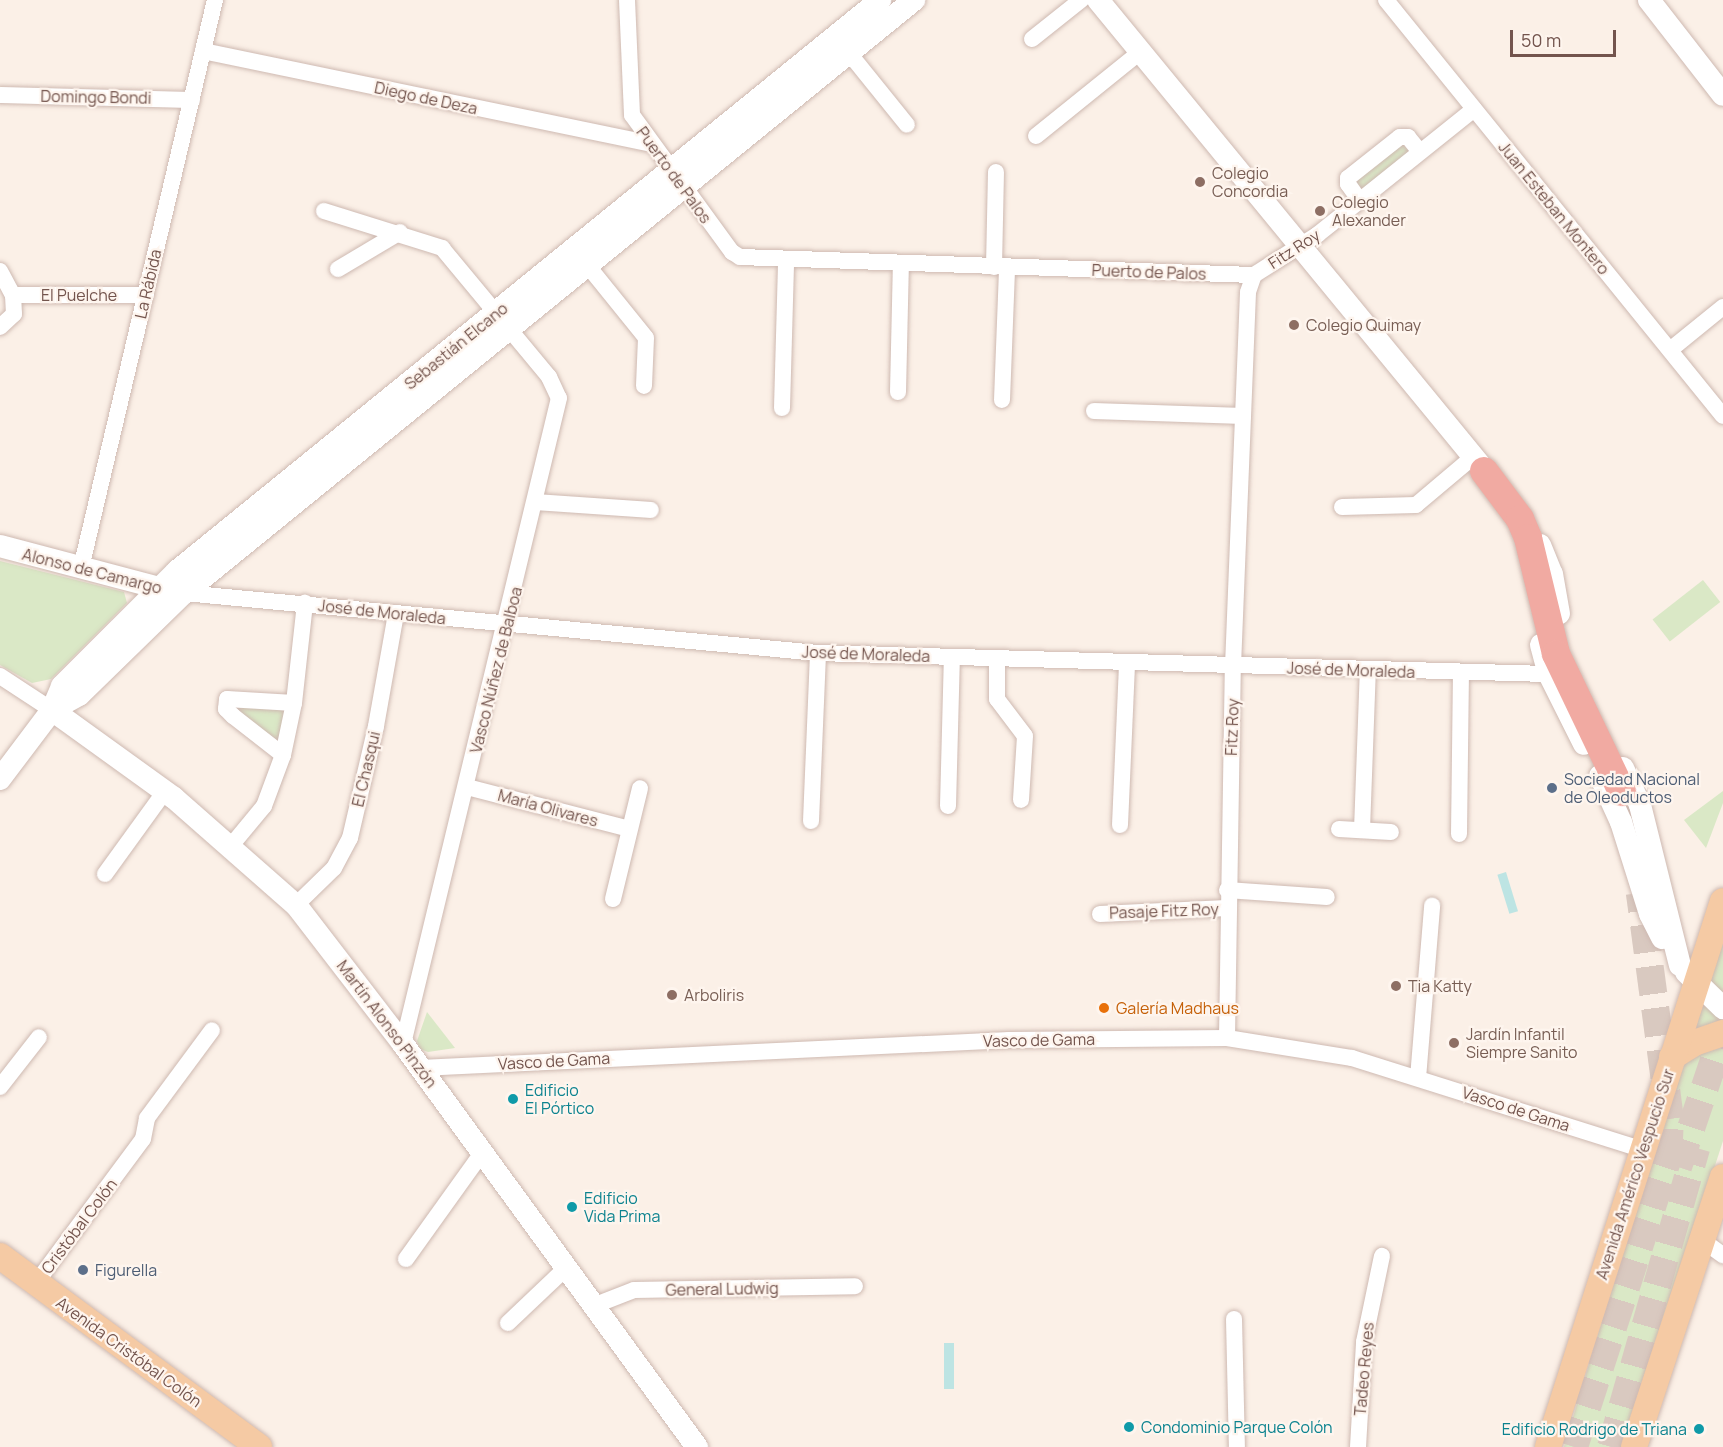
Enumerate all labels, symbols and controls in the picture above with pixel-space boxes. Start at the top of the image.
scale bar [1513,18,1620,56]
text: 50 m [1521,28,1561,52]
street label: Diego de Deza [373,78,479,118]
street label: Domingo Bondi [40,86,152,108]
street label: Puerto de Palos [633,123,715,227]
street label: Juan Esteban Montero [1494,138,1614,278]
place label: Colegio Concordia [1212,163,1288,201]
marker: Colegio Concordia [1193,175,1207,189]
place label: Colegio Alexander [1332,192,1406,230]
marker: Colegio Alexander [1313,204,1327,218]
street label: Fitz Roy [1265,225,1323,273]
street label: La Rábida [131,247,165,321]
street label: Puerto de Palos [1091,260,1207,284]
street label: El Puelche [41,285,117,305]
street label: Sebastián Elcano [401,299,511,393]
place label: Colegio Quimay [1306,315,1421,335]
marker: Colegio Quimay [1287,318,1301,332]
street label: Alonso de Camargo [20,544,164,598]
street label: Vasco Núñez de Balboa [466,585,526,755]
street label: José de Moraleda [317,596,447,628]
street label: José de Moraleda [801,642,931,666]
street label: José de Moraleda [1286,658,1416,682]
street label: Fitz Roy [1221,698,1243,756]
street label: El Chasqui [348,729,384,809]
place label: Sociedad Nacional de Oleoductos [1564,769,1700,807]
marker: Sociedad Nacional de Oleoductos [1545,781,1559,795]
street label: María Olivares [496,785,600,831]
street label: Pasaje Fitz Roy [1109,899,1219,923]
street label: Martín Alonso Pinzón [333,957,441,1091]
place label: Tia Katty [1408,976,1472,996]
marker: Tia Katty [1389,979,1403,993]
place label: Arboliris [684,985,744,1005]
marker: Arboliris [665,988,679,1002]
place label: Galería Madhaus [1116,998,1239,1018]
marker: Galería Madhaus [1097,1001,1111,1015]
place label: Jardín Infantil Siempre Sanito [1466,1024,1577,1062]
street label: Vasco de Gama [983,1029,1095,1051]
marker: Jardín Infantil Siempre Sanito [1447,1036,1461,1050]
street label: Vasco de Gama [497,1048,611,1074]
street label: Avenida Américo Vespucio Sur [1592,1066,1678,1282]
place label: Edificio El Pórtico [525,1080,594,1118]
street label: Vasco de Gama [1460,1083,1572,1135]
marker: Edificio El Pórtico [506,1092,520,1106]
street label: Cristóbal Colón [37,1175,121,1277]
place label: Edificio Vida Prima [584,1188,660,1226]
marker: Edificio Vida Prima [565,1200,579,1214]
place label: Figurella [95,1260,157,1280]
marker: Figurella [76,1263,90,1277]
street label: General Ludwig [665,1278,779,1300]
street label: Avenida Cristóbal Colón [53,1293,205,1411]
street label: Tadeo Reyes [1350,1321,1378,1417]
place label: Condominio Parque Colón [1141,1417,1333,1437]
place label: Edificio Rodrigo de Triana [1502,1419,1687,1439]
marker: Condominio Parque Colón [1122,1420,1136,1434]
marker: Edificio Rodrigo de Triana [1692,1422,1706,1436]

